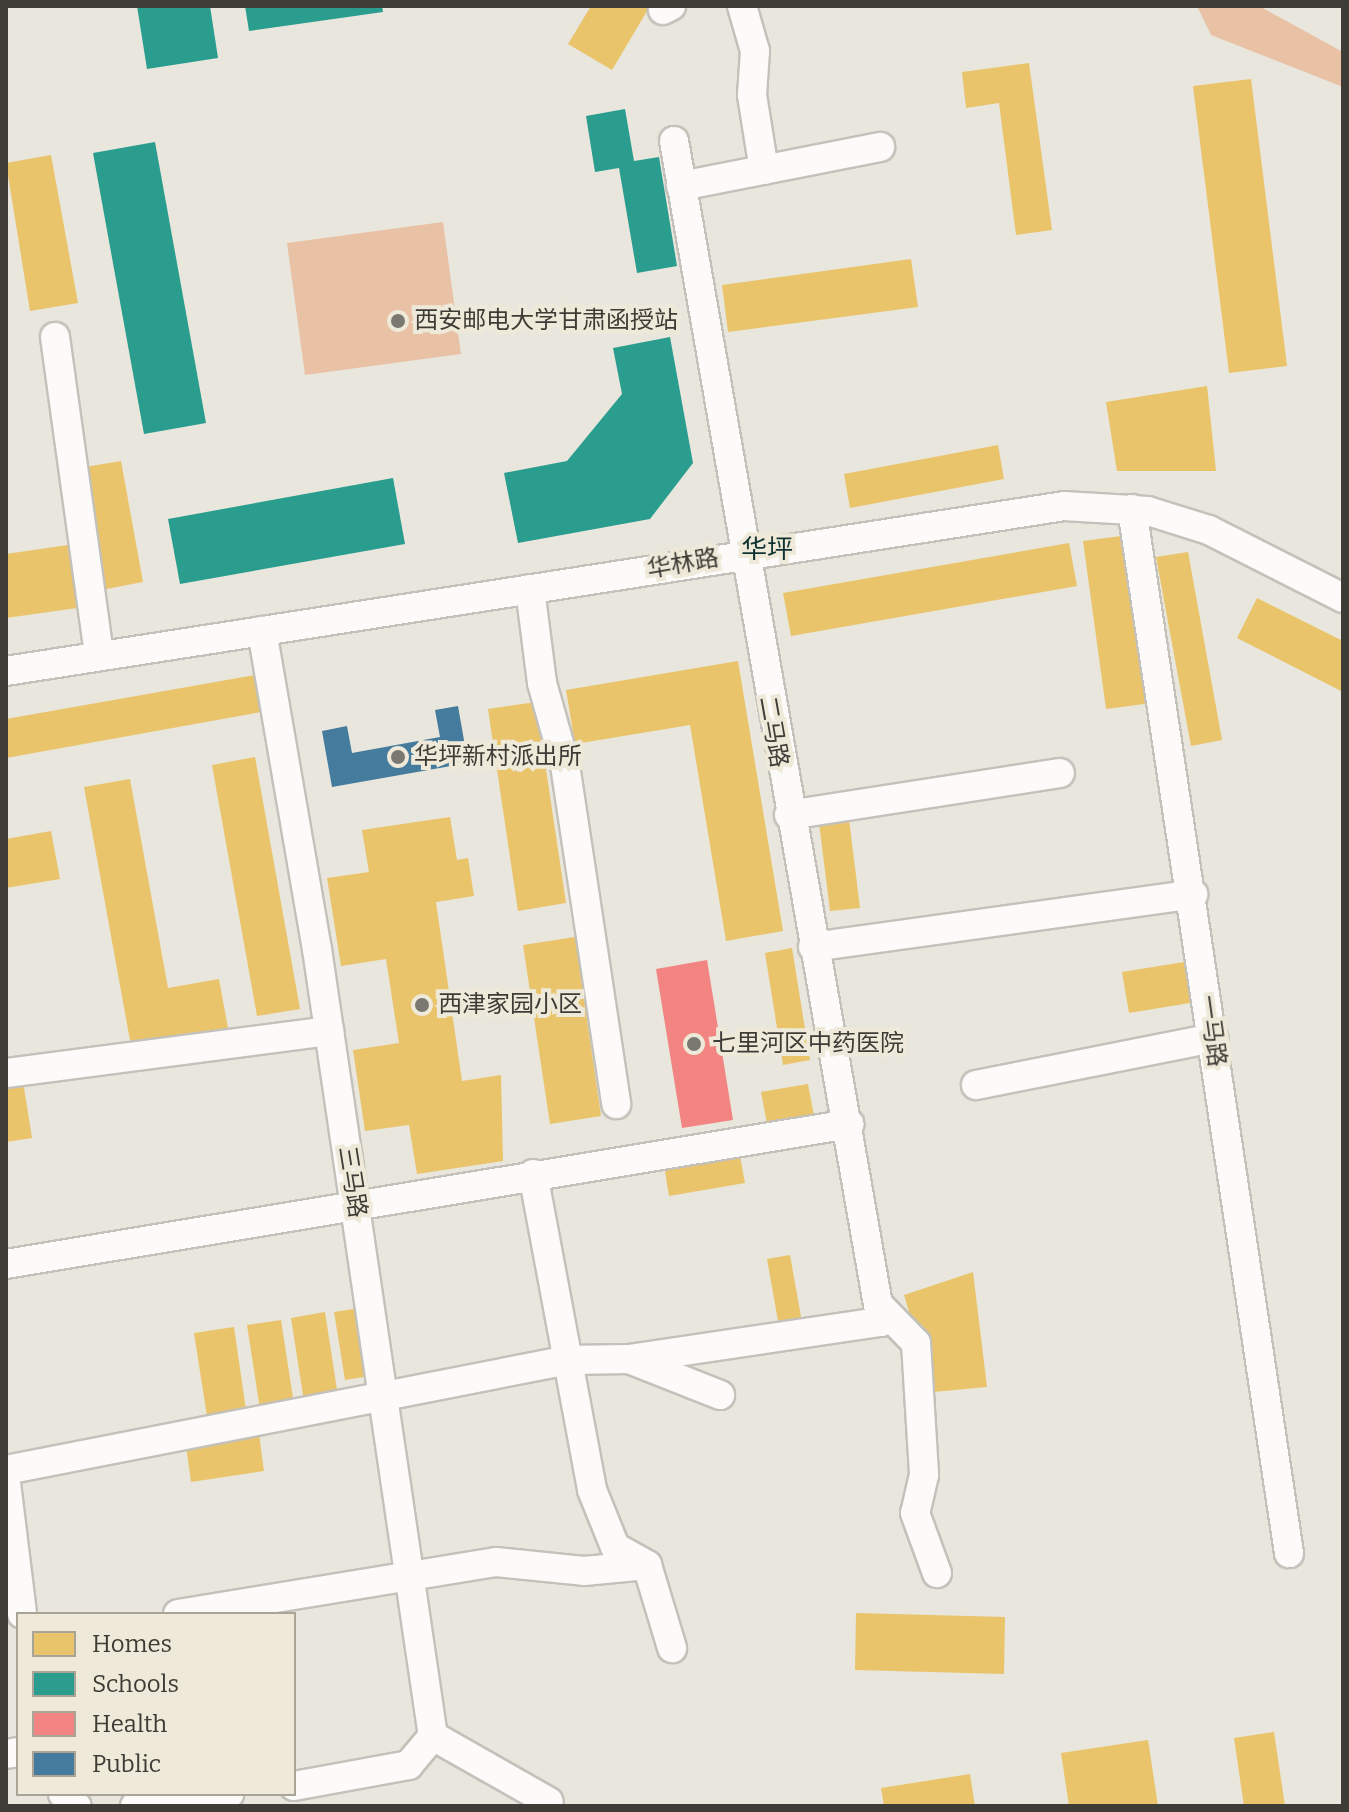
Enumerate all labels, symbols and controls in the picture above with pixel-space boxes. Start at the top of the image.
place label: 西安邮电大学甘肃函授站 [414,307,678,335]
marker: 西安邮电大学甘肃函授站 [389,312,407,330]
district label: 华坪 [741,534,793,566]
street label: 华林路 [645,544,721,584]
street label: 二马路 [753,694,793,770]
place label: 华坪新村派出所 [414,743,582,771]
marker: 华坪新村派出所 [389,748,407,766]
place label: 西津家园小区 [438,991,582,1019]
street label: 一马路 [1193,993,1231,1069]
marker: 西津家园小区 [413,996,431,1014]
place label: 七里河区中药医院 [712,1030,904,1058]
marker: 七里河区中药医院 [683,1033,705,1055]
street label: 三马路 [332,1144,372,1220]
legend [16,1612,296,1796]
text: Homes [92,1630,172,1658]
text: Schools [92,1670,179,1698]
text: Health [92,1710,167,1738]
text: Public [92,1750,161,1778]

